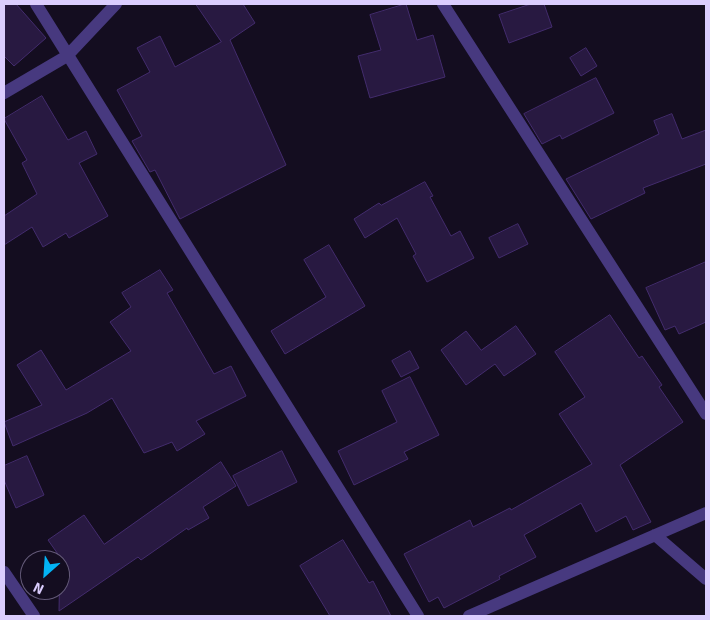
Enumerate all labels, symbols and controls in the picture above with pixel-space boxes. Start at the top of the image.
north arrow [20,550,70,600]
text: N [31,578,47,598]

